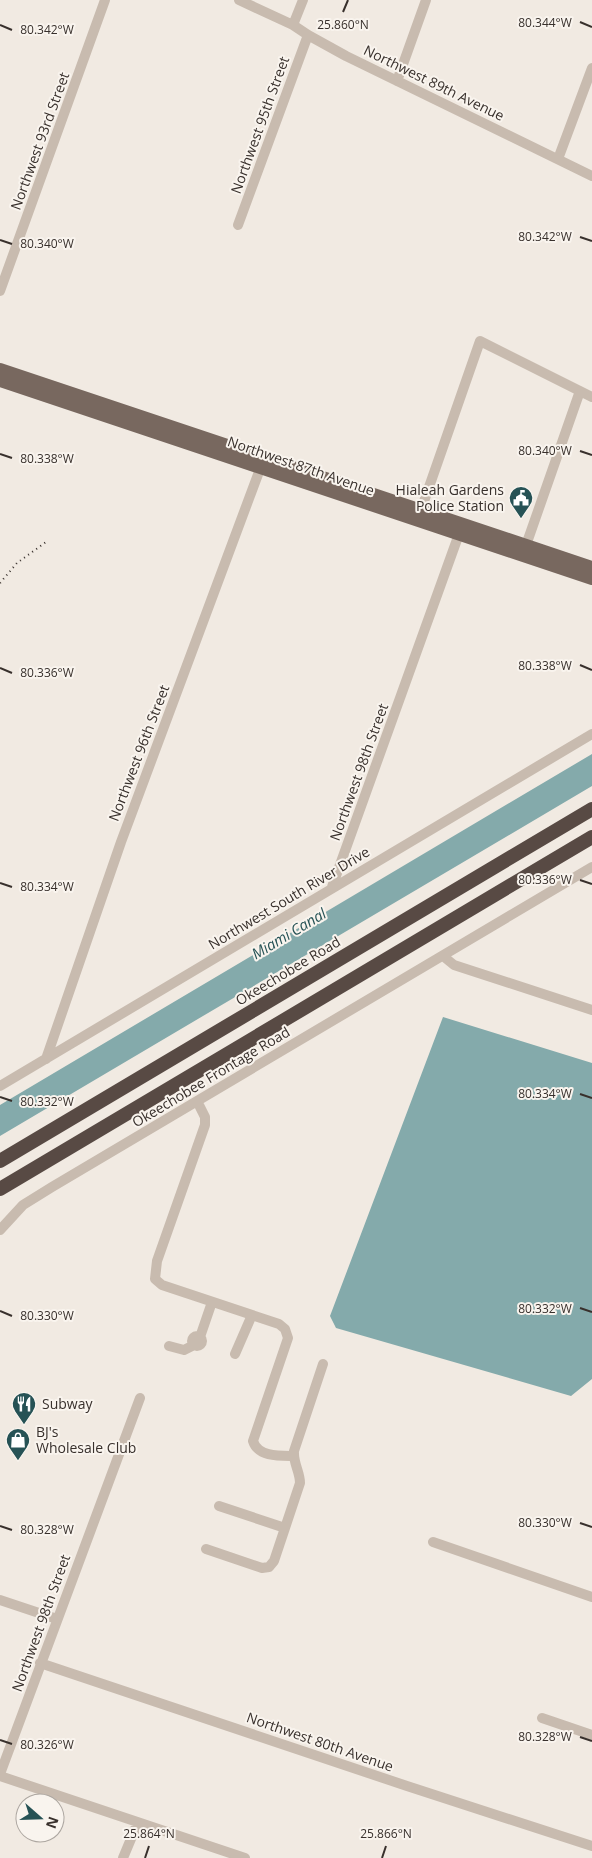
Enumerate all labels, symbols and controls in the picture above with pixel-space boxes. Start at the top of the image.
text: 80.344°W [518,14,572,31]
text: 25.860°N [317,16,369,33]
text: 80.342°W [20,21,74,38]
street label: Northwest 89th Avenue [361,40,508,125]
street label: Northwest 95th Street [226,54,293,196]
street label: Northwest 93rd Street [6,69,73,212]
text: 80.342°W [518,228,572,245]
text: 80.340°W [20,235,74,252]
street label: Northwest 87th Avenue [225,431,377,500]
text: 80.340°W [518,442,572,459]
text: 80.338°W [20,450,74,467]
place label: Hialeah Gardens Police Station [396,480,504,515]
public building icon: Hialeah Gardens Police Station [508,485,534,519]
text: 80.338°W [518,657,572,674]
text: 80.336°W [20,664,74,681]
street label: Northwest 96th Street [104,682,173,824]
street label: Northwest 98th Street [325,701,392,843]
street label: Northwest South River Drive [205,842,373,953]
text: 80.336°W [518,871,572,888]
text: 80.334°W [20,878,74,895]
water label: Miami Canal [247,902,331,963]
street label: Okeechobee Road [232,932,344,1009]
street label: Okeechobee Frontage Road [128,1022,293,1131]
text: 80.334°W [518,1085,572,1102]
text: 80.332°W [20,1093,74,1110]
text: 80.332°W [518,1300,572,1317]
text: 80.330°W [20,1307,74,1324]
restaurant icon: Subway [11,1391,37,1425]
place label: Subway [42,1394,93,1413]
place label: BJ's Wholesale Club [36,1422,136,1457]
shop icon: BJ's Wholesale Club [5,1427,31,1461]
text: 80.330°W [518,1514,572,1531]
text: 80.328°W [20,1521,74,1538]
street label: Northwest 98th Street [7,1552,74,1694]
street label: Northwest 80th Avenue [244,1707,396,1776]
text: 80.328°W [518,1728,572,1745]
text: 80.326°W [20,1736,74,1753]
north arrow [15,1793,65,1843]
text: N [42,1814,64,1831]
text: 25.864°N [123,1825,175,1842]
text: 25.866°N [360,1825,412,1842]

